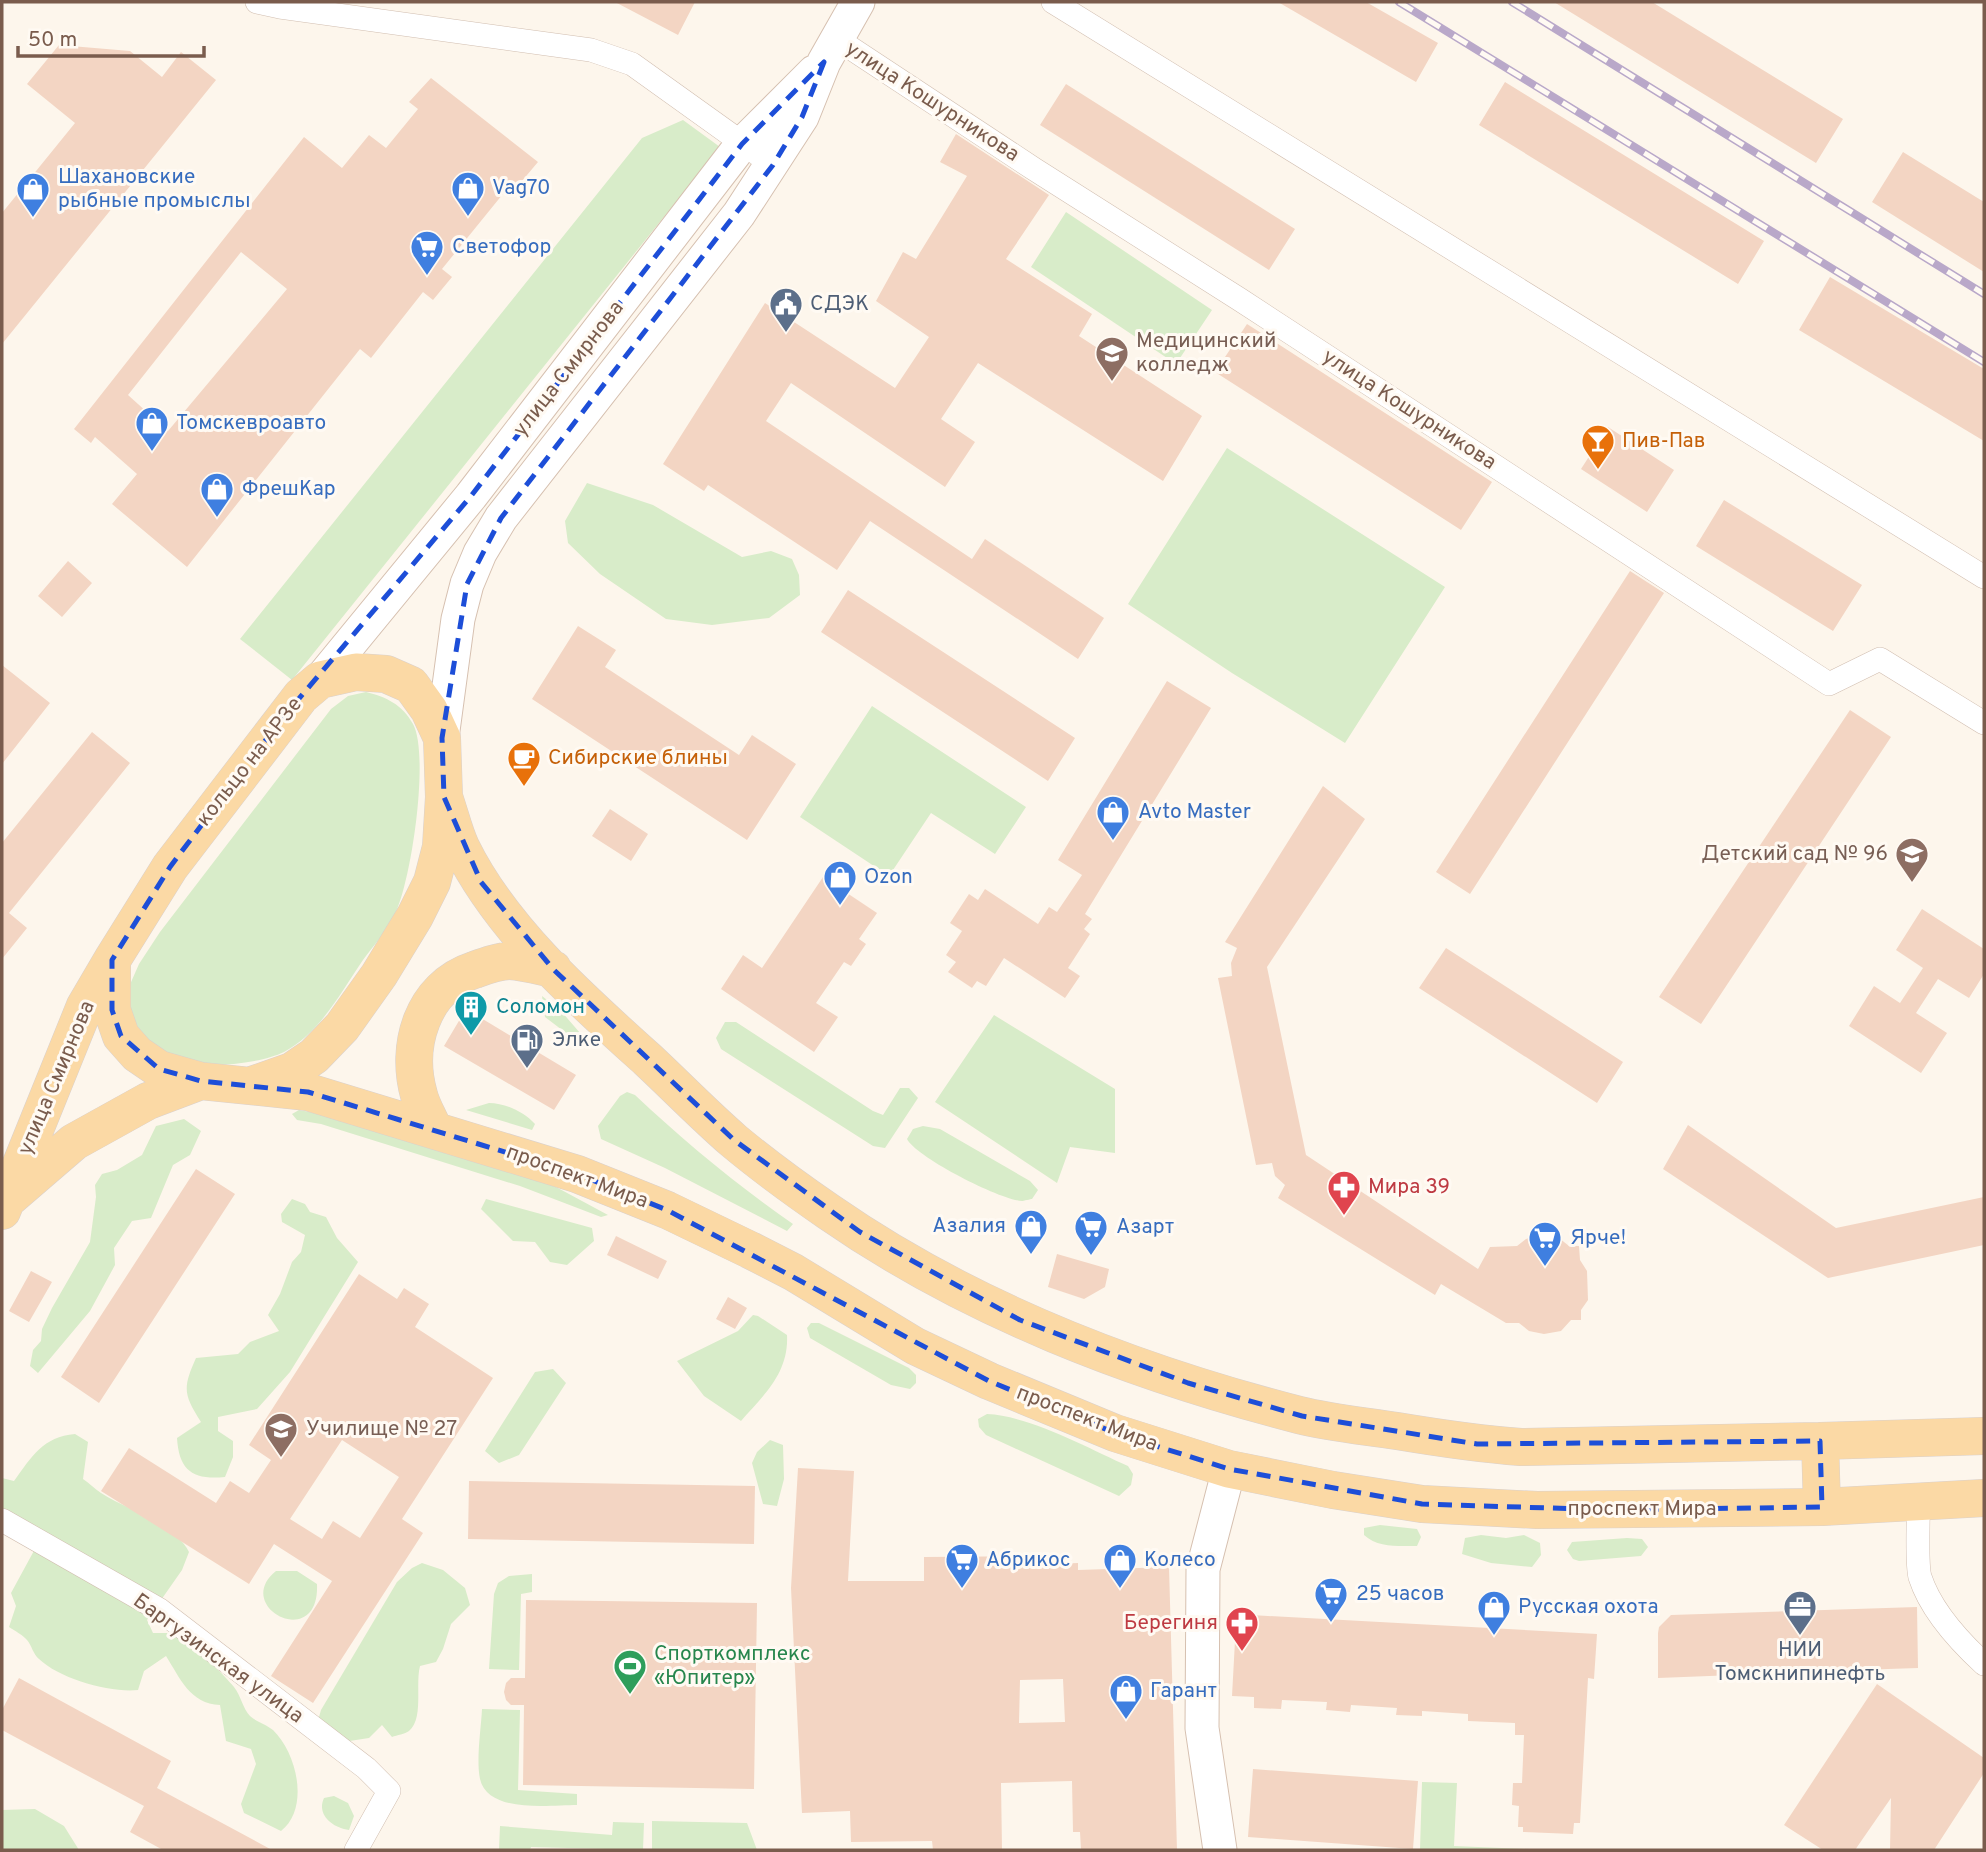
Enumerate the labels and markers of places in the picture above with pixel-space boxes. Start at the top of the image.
place label: Шахановские рыбные промыслы [58,164,250,215]
shop icon: Vag70 [449,169,487,218]
shop icon: Шахановские рыбные промыслы [14,170,52,219]
place label: Vag70 [492,175,550,202]
supermarket icon: Светофор [408,228,446,277]
place label: Светофор [452,234,551,261]
public building icon: СДЭК [767,285,805,334]
place label: СДЭК [810,291,869,318]
place label: Медицинский колледж [1136,328,1276,379]
school or university icon: Медицинский колледж [1093,334,1131,383]
shop icon: Томскевроавто [133,404,171,453]
place label: Томскевроавто [176,410,326,437]
bar icon: Пив-Пав [1579,422,1617,471]
place label: Пив-Пав [1622,428,1706,455]
shop icon: ФрешКар [198,470,236,519]
place label: ФрешКар [242,476,336,503]
cafe icon: Сибирские блины [505,739,543,788]
place label: Сибирские блины [548,745,728,772]
shop icon: Avto Master [1094,793,1132,842]
place label: Avto Master [1138,799,1251,826]
school or university icon: Детский сад № 96 [1893,835,1931,884]
place label: Детский сад № 96 [1701,841,1888,868]
shop icon: Ozon [821,858,859,907]
place label: Ozon [864,864,913,891]
building icon: Соломон [452,988,490,1037]
place label: Соломон [496,994,585,1021]
fuel station icon: Элке [508,1021,546,1070]
place label: Элке [552,1027,601,1054]
pharmacy icon: Мира 39 [1325,1168,1363,1217]
place label: Мира 39 [1368,1174,1450,1201]
shop icon: Азалия [1012,1207,1050,1256]
supermarket icon: Азарт [1072,1208,1110,1257]
place label: Азалия [932,1213,1006,1240]
place label: Азарт [1116,1214,1174,1241]
supermarket icon: Ярче! [1526,1219,1564,1268]
place label: Ярче! [1570,1225,1626,1252]
school or university icon: Училище № 27 [262,1410,300,1459]
place label: Училище № 27 [306,1416,457,1443]
supermarket icon: Абрикос [943,1541,981,1590]
shop icon: Колесо [1101,1541,1139,1590]
place label: Абрикос [986,1547,1070,1574]
place label: Колесо [1144,1547,1216,1574]
supermarket icon: 25 часов [1312,1575,1350,1624]
place label: 25 часов [1356,1581,1444,1608]
shop icon: Русская охота [1475,1588,1513,1637]
office icon: НИИ Томскнипинефть [1781,1588,1819,1637]
place label: Русская охота [1518,1594,1659,1621]
pharmacy icon: Берегиня [1223,1604,1261,1653]
place label: Берегиня [1124,1610,1218,1637]
place label: НИИ Томскнипинефть [1715,1637,1885,1688]
place label: Спорткомплекс «Юпитер» [654,1641,810,1692]
sports icon: Спорткомплекс «Юпитер» [611,1647,649,1696]
shop icon: Гарант [1107,1672,1145,1721]
place label: Гарант [1150,1678,1217,1705]

